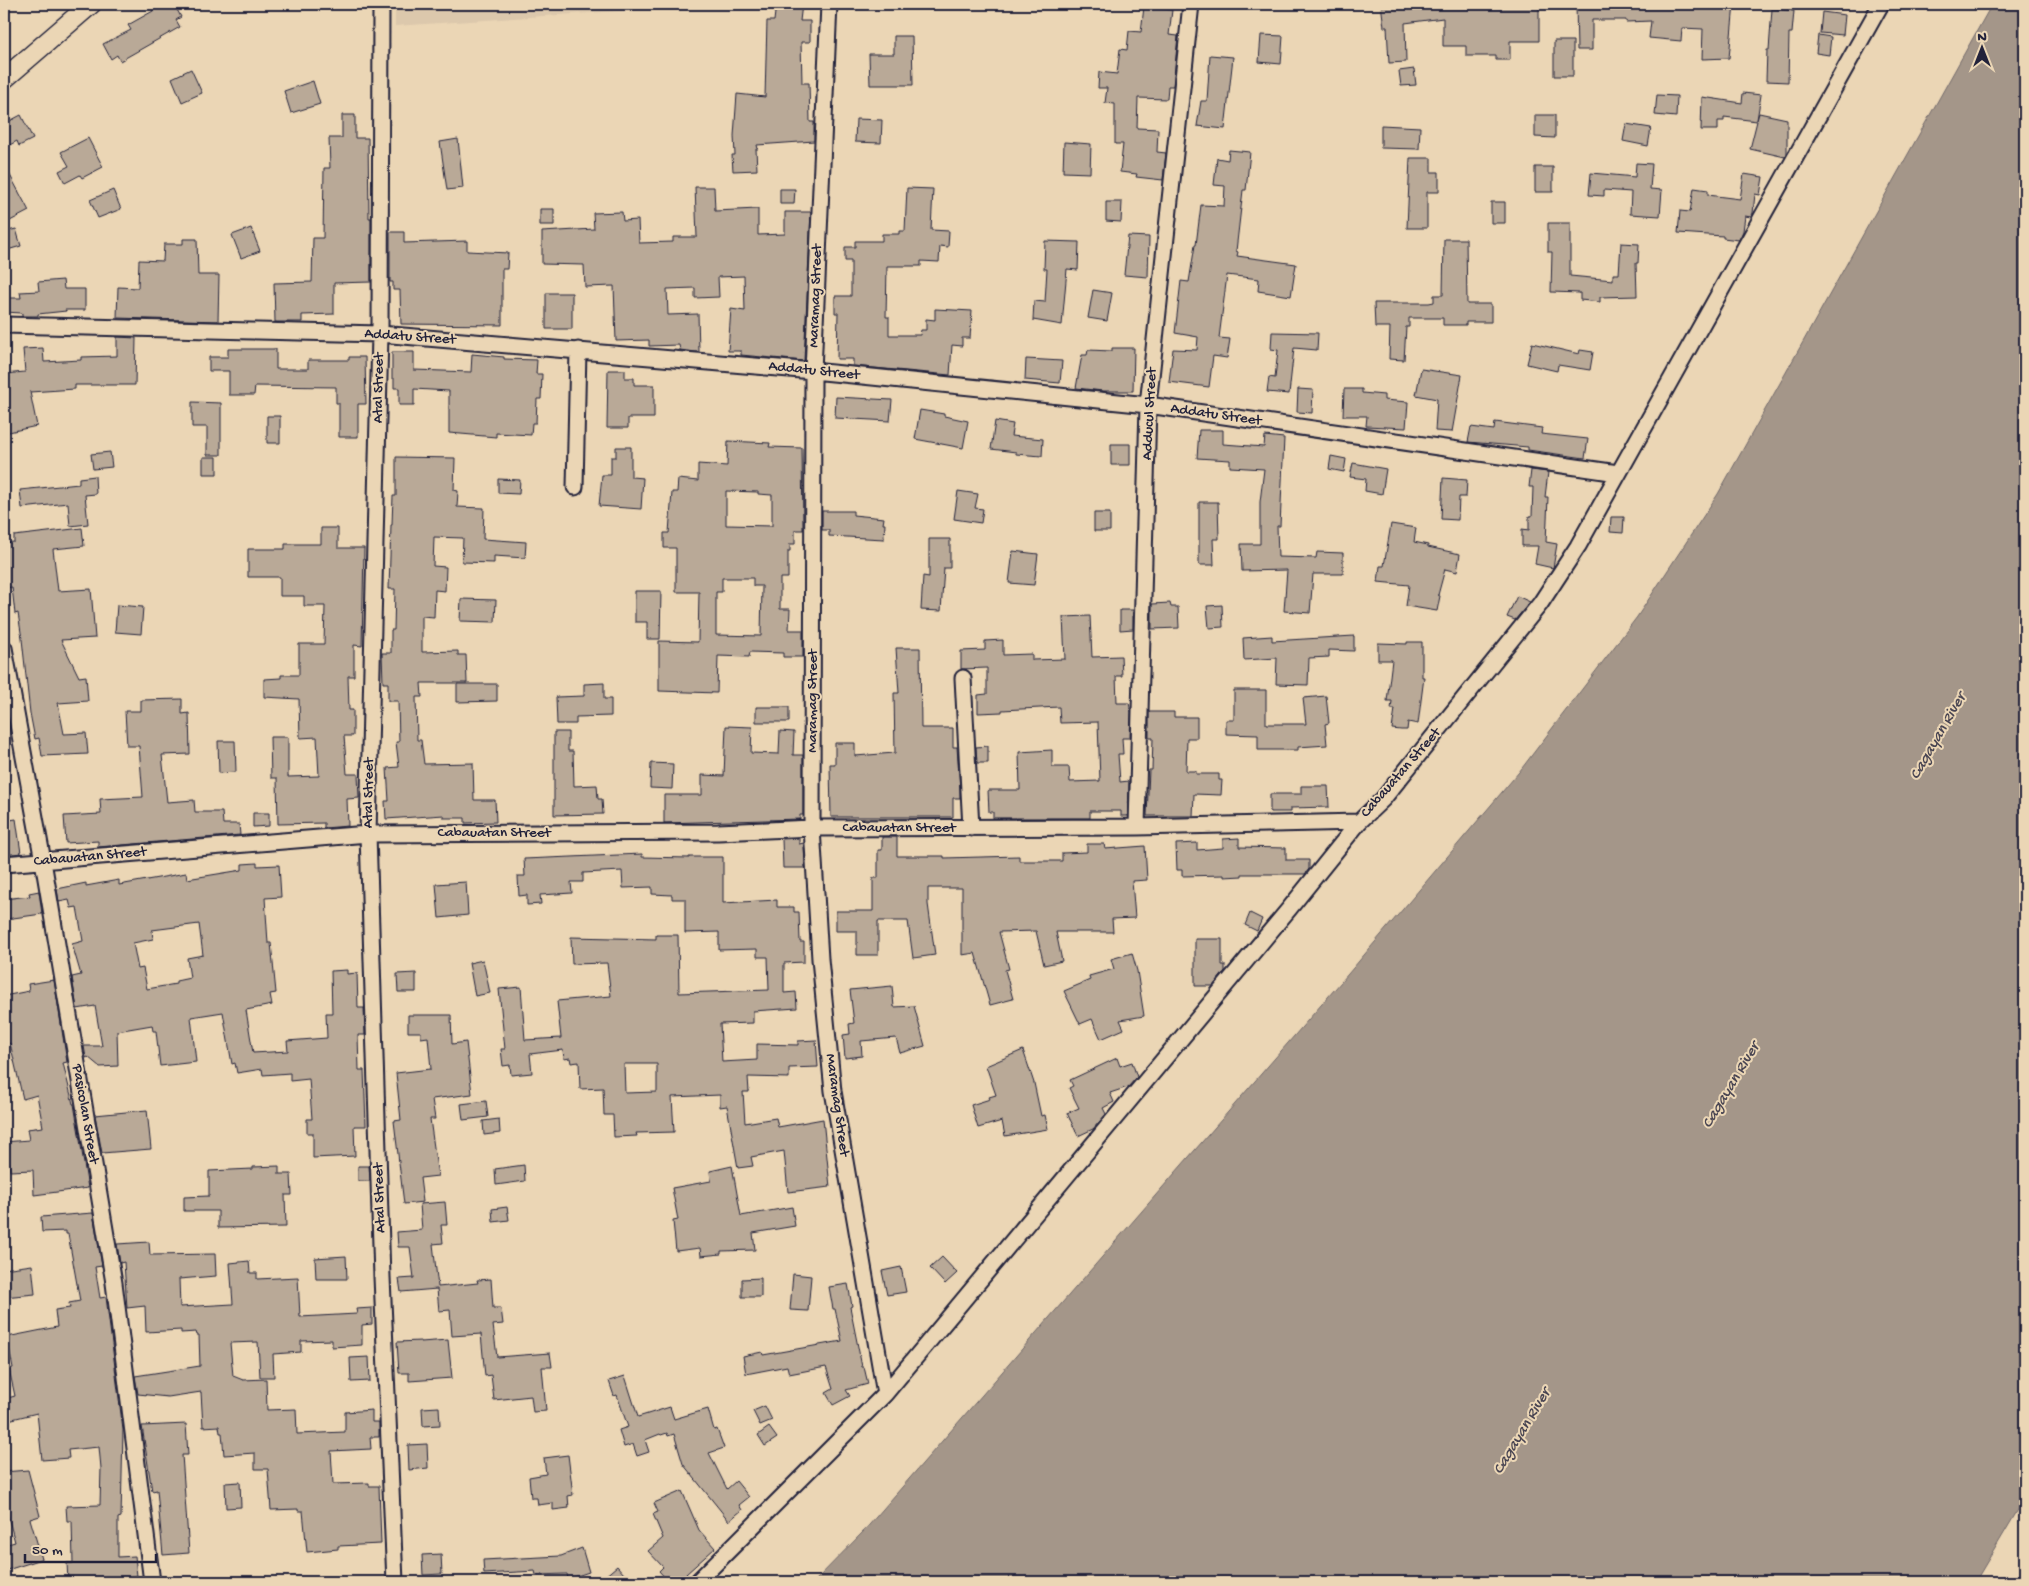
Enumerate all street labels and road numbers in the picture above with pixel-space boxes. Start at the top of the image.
street label: Maramag Street [805,242,827,348]
street label: Addatu Street [364,325,458,349]
street label: Atal Street [369,351,389,423]
street label: Addatu Street [768,357,862,385]
street label: Adducul Street [1139,365,1162,461]
street label: Addatu Street [1169,400,1264,431]
street label: Maramag Street [804,647,822,753]
street label: Cabauatan Street [1357,723,1446,822]
street label: Atal Street [359,756,379,828]
street label: Cabauatan Street [842,819,957,837]
street label: Cabauatan Street [437,824,552,842]
street label: Cabauatan Street [33,843,149,871]
street label: Maramag Street [821,1053,853,1159]
street label: Pasicolan Street [67,1062,103,1167]
street label: Atal Street [370,1161,390,1233]

